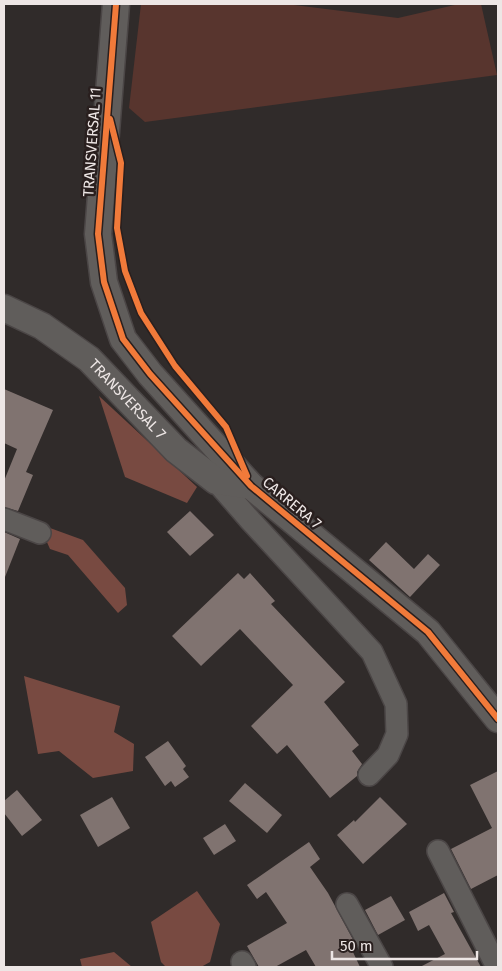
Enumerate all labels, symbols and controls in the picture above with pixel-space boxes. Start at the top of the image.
street label: TRANSVERSAL 11 [79,87,105,197]
street label: TRANSVERSAL 7 [85,355,170,443]
street label: CARRERA 7 [259,473,325,533]
scale bar [332,928,477,960]
text: 50 m [340,937,373,955]

